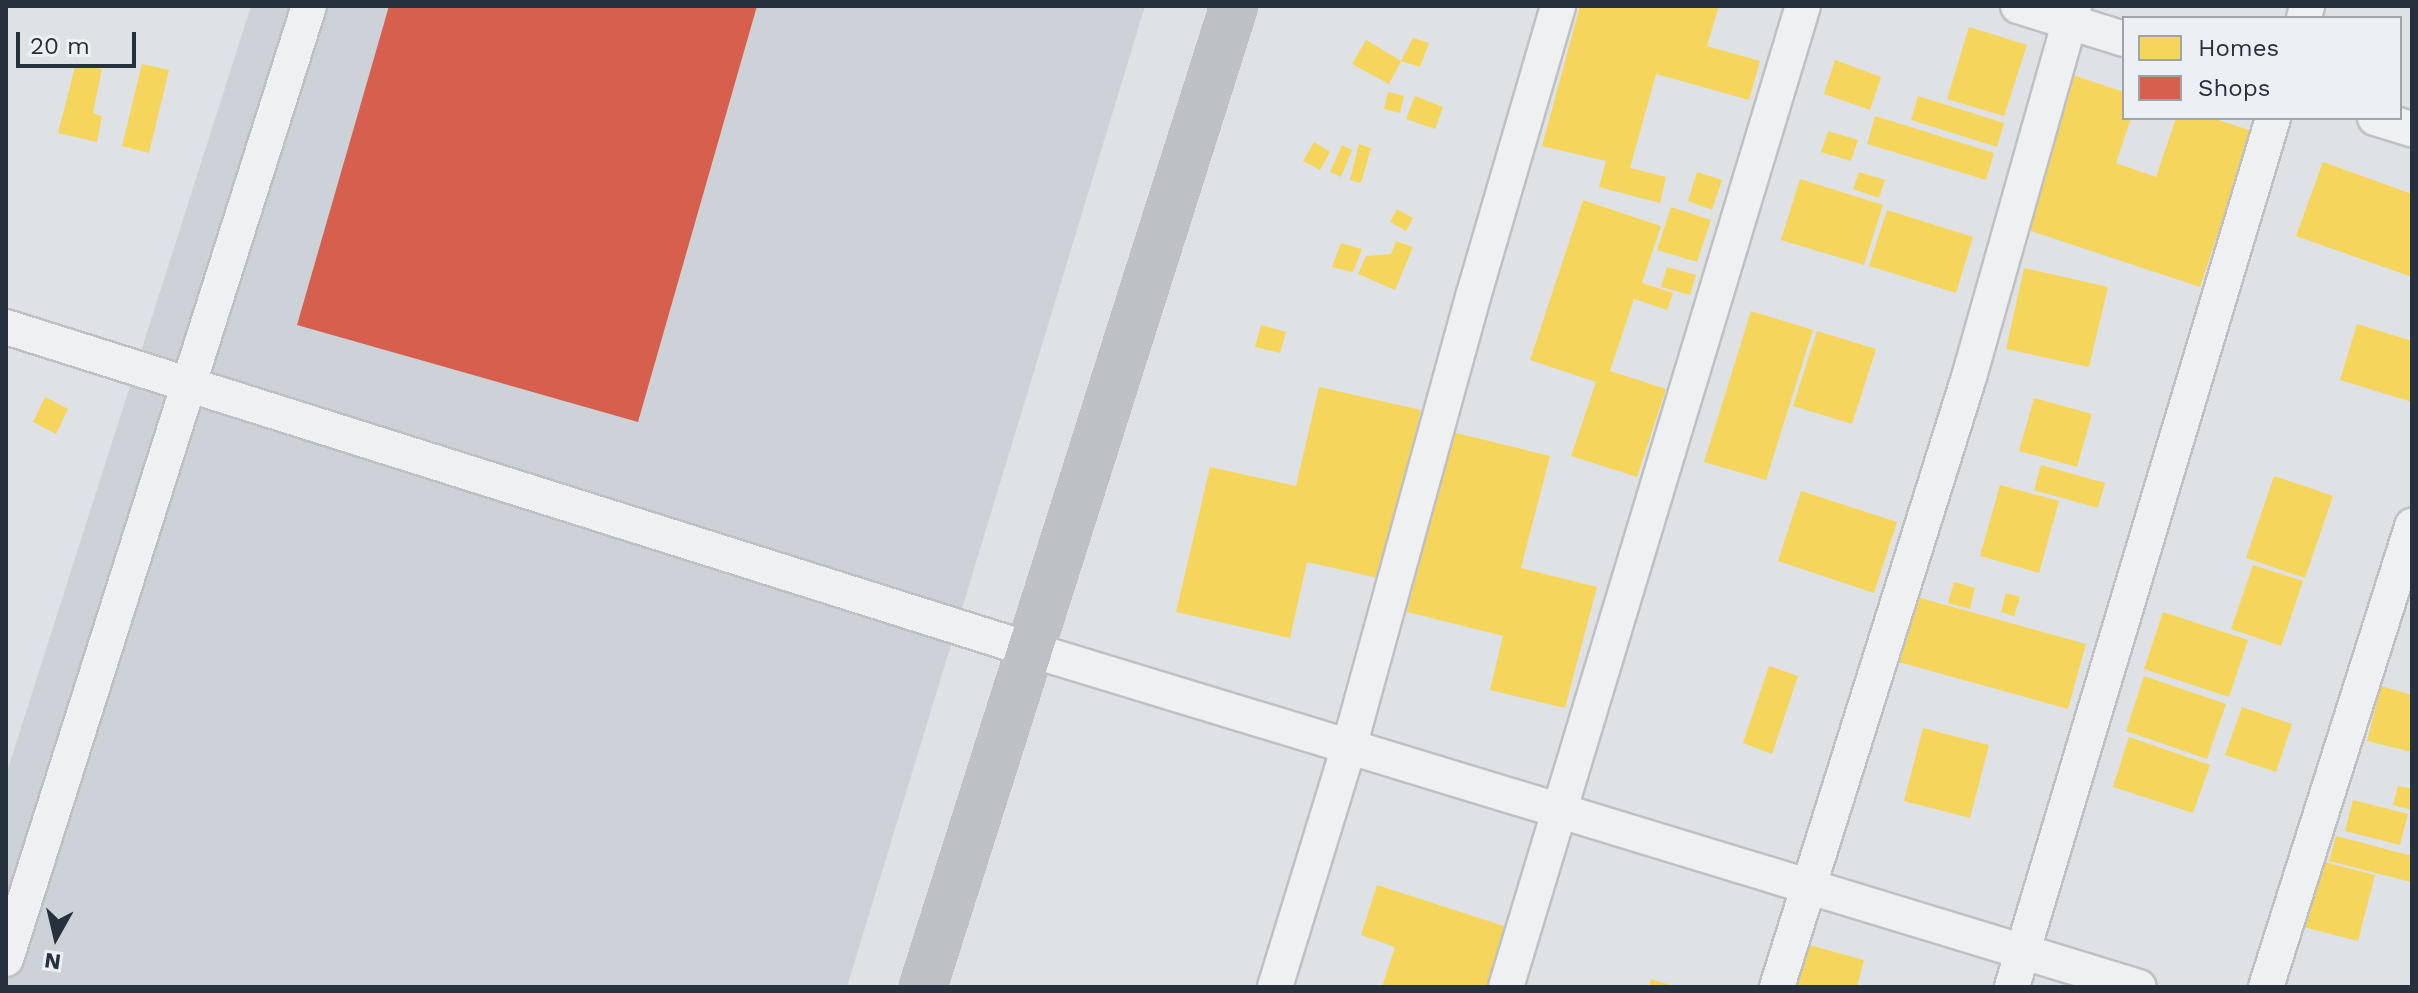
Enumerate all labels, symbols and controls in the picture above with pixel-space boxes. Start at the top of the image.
scale bar [20,16,140,66]
legend [2122,16,2402,120]
text: 20 m [30,32,90,60]
text: Homes [2198,34,2279,62]
text: Shops [2198,74,2270,102]
north arrow [16,897,96,977]
text: N [43,948,62,975]

